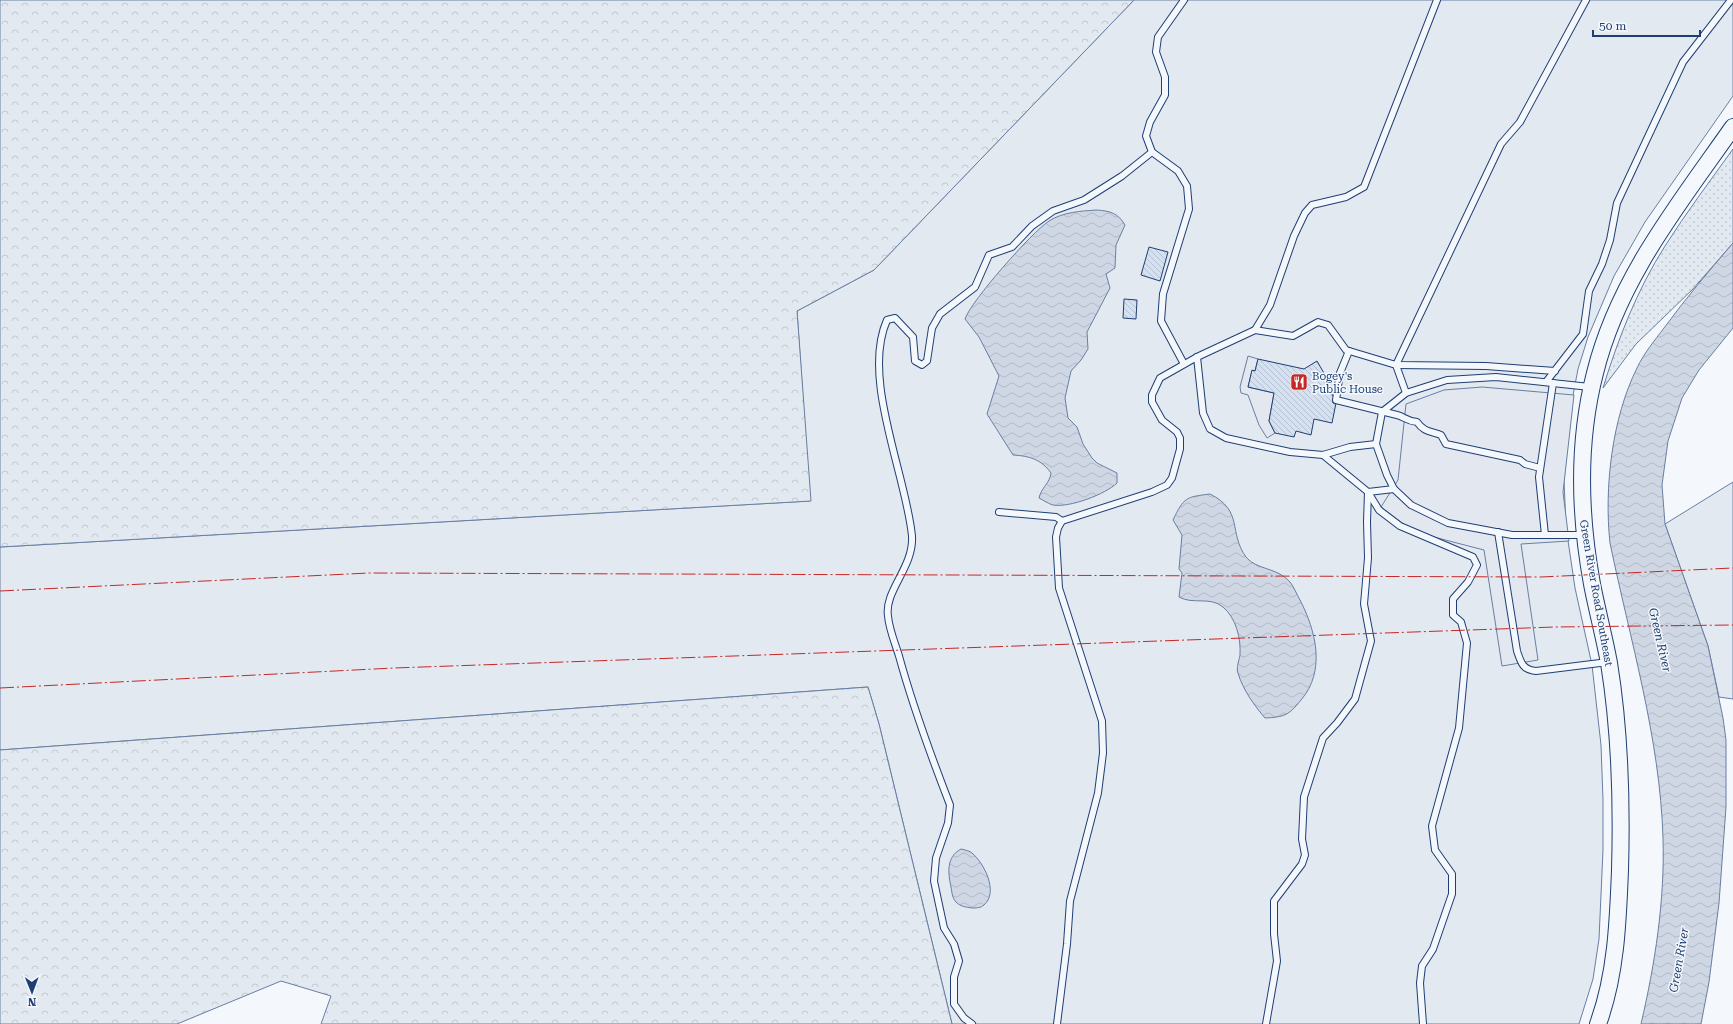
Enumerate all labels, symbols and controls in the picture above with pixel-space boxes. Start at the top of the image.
scale bar [1593,12,1700,38]
text: 50 m [1599,19,1626,33]
place label: Bogey's Public House [1312,370,1383,396]
restaurant icon: Bogey's Public House [1289,372,1309,392]
street label: Green River Road Southeast [1577,519,1615,667]
water label: Green River [1646,606,1674,674]
water label: Green River [1666,926,1692,994]
north arrow [12,972,52,1012]
text: N [27,995,37,1008]

